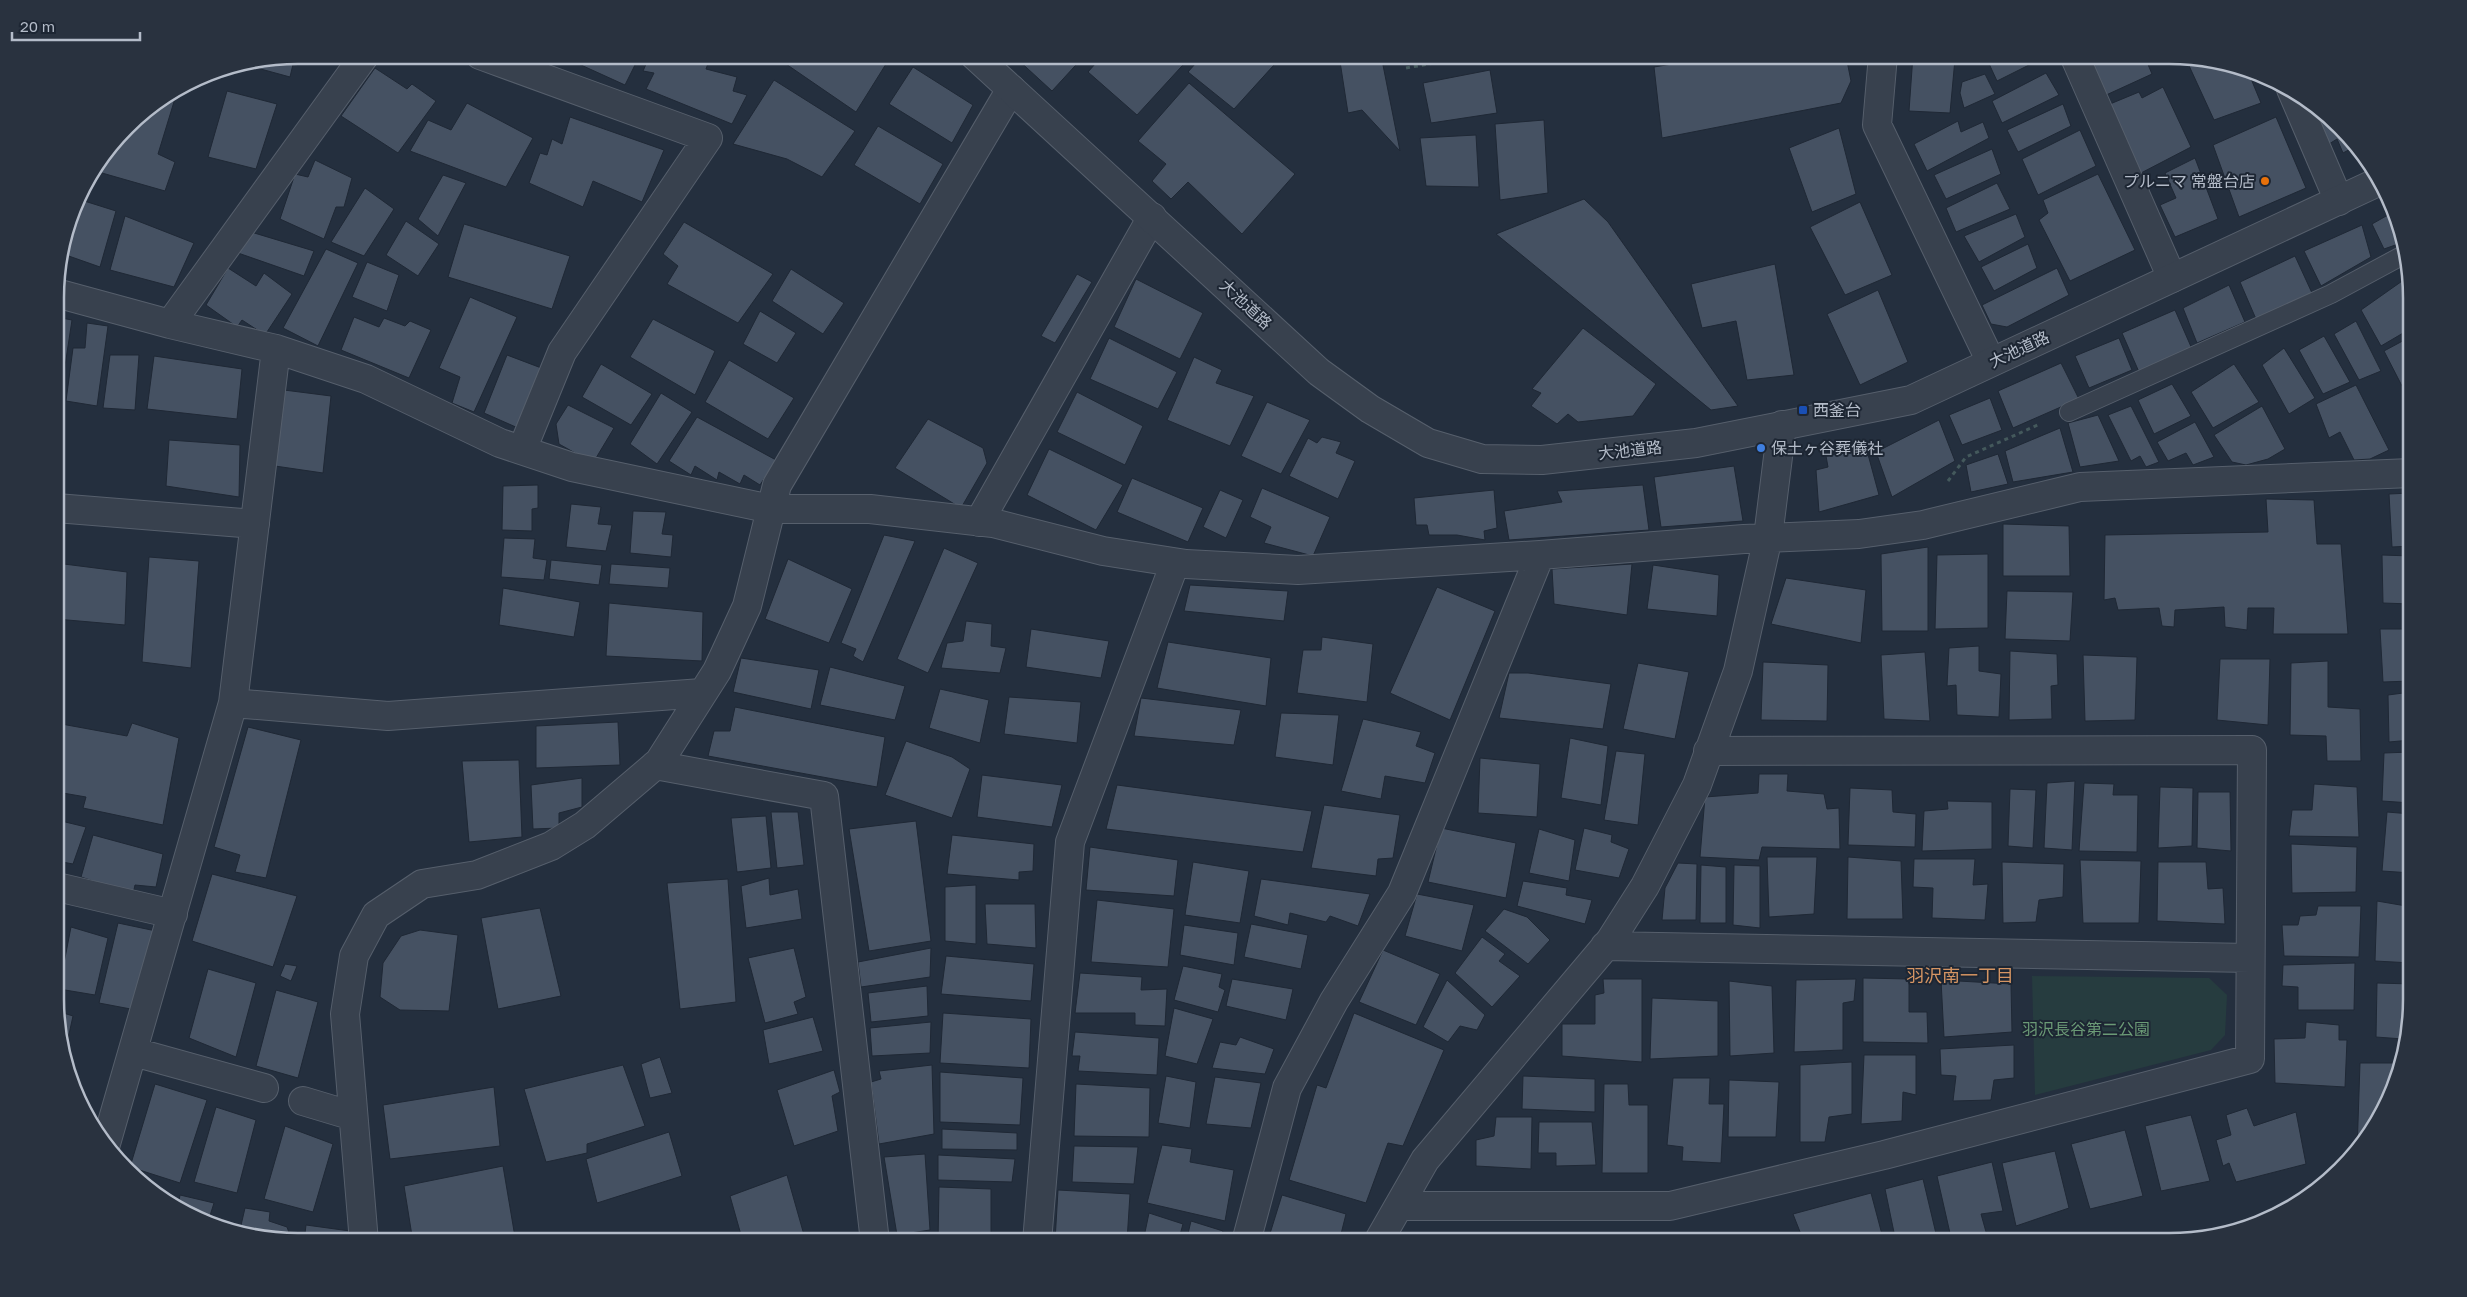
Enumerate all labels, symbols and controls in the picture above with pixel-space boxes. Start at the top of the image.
scale bar [12,10,140,42]
text: 20 m [20,17,55,35]
place label: プルニマ 常盤台店 [2123,171,2255,191]
marker: プルニマ 常盤台店 [2259,175,2271,187]
street label: 大池道路 [1216,275,1276,333]
street label: 大池道路 [1986,326,2052,372]
place label: 西釜台 [1813,400,1861,420]
marker: 西釜台 [1797,404,1809,416]
street label: 大池道路 [1597,437,1663,463]
place label: 保土ヶ谷葬儀社 [1771,438,1883,458]
marker: 保土ヶ谷葬儀社 [1755,442,1767,454]
district label: 羽沢南一丁目 [1906,964,2014,986]
park label: 羽沢長谷第二公園 [2022,1019,2150,1039]

